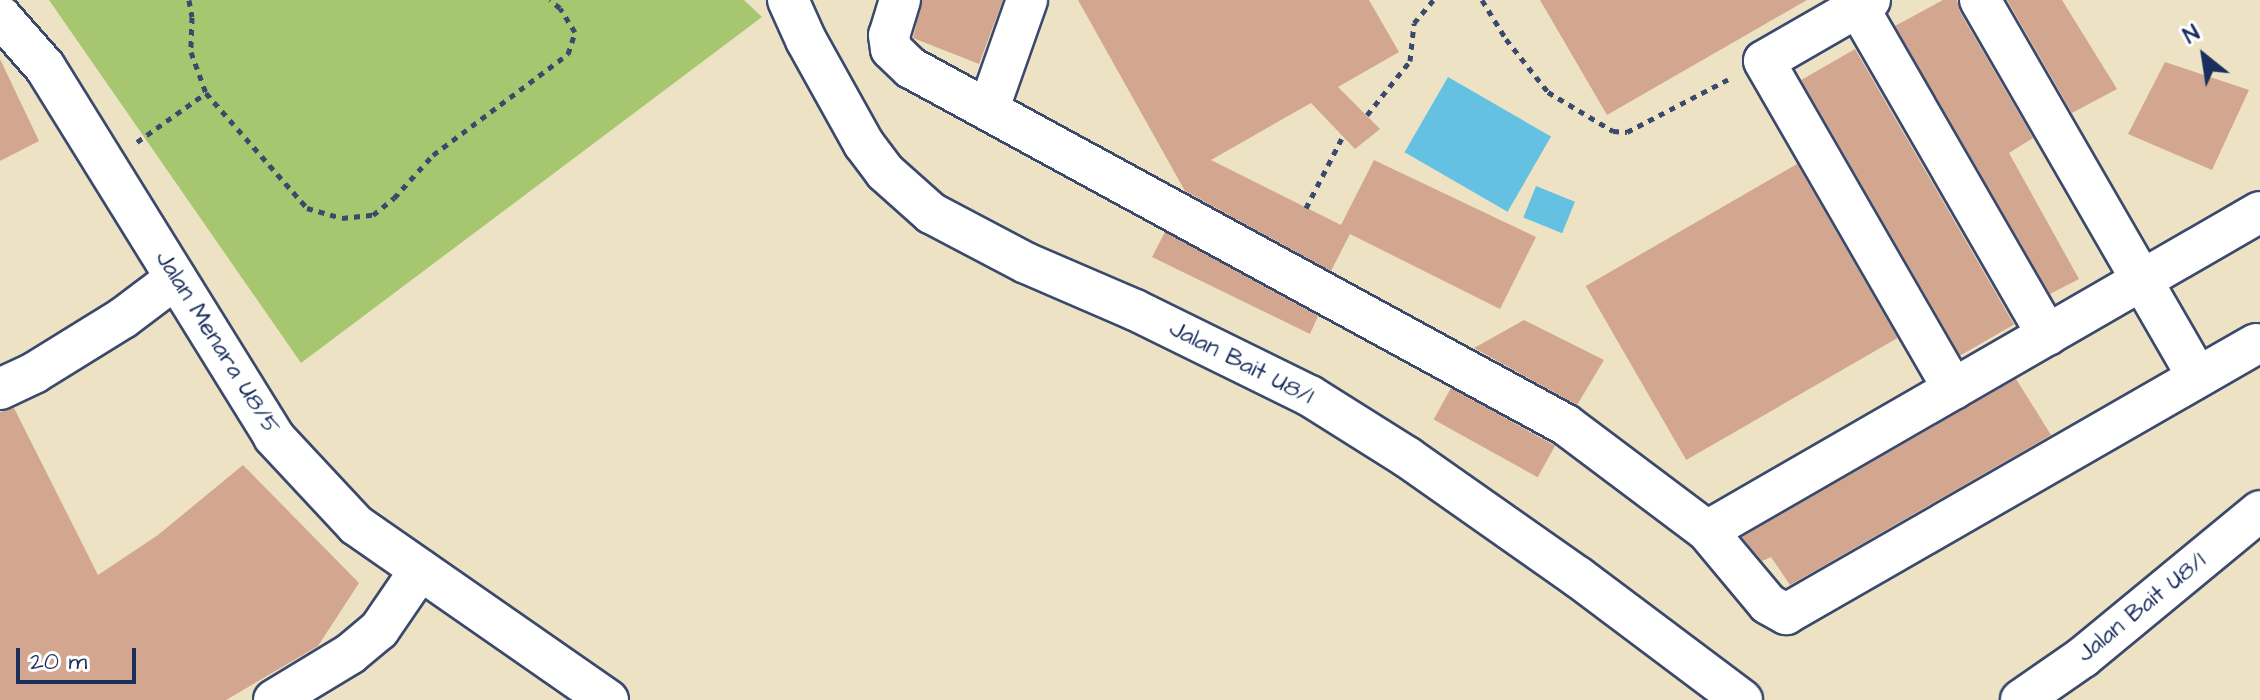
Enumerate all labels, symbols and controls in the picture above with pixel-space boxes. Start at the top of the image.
north arrow [2164,16,2244,96]
text: N [2178,18,2205,52]
street label: Jalan Menara U8/5 [149,246,285,440]
street label: Jalan Bait U8/1 [1164,314,1318,412]
street label: Jalan Bait U8/1 [2072,547,2212,669]
scale bar [20,632,140,682]
text: 20 m [30,645,87,679]

